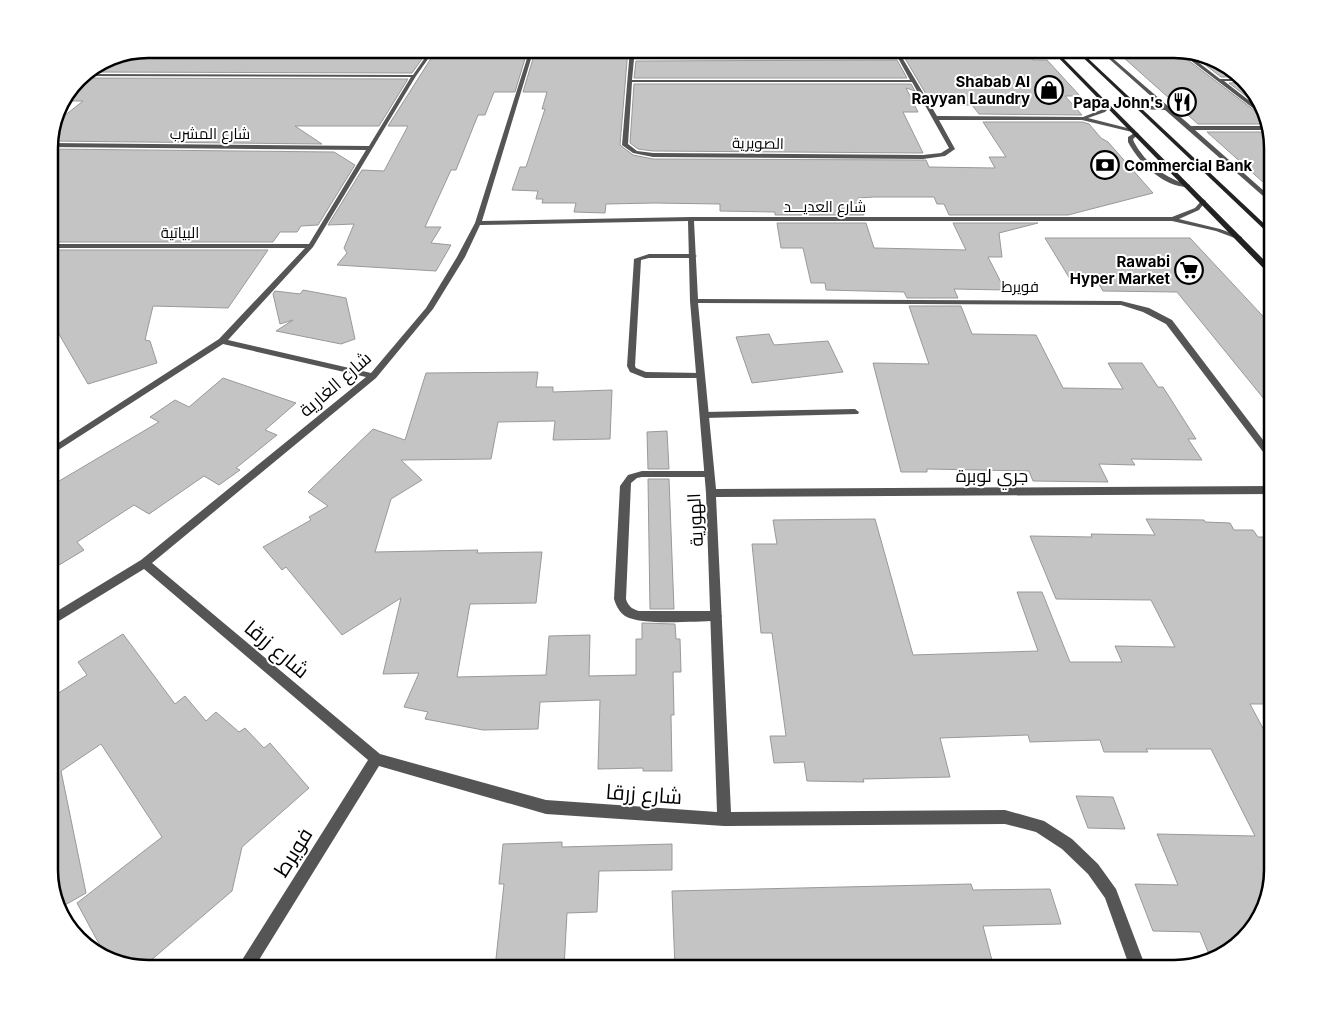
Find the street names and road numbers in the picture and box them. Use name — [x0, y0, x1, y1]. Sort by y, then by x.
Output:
street label: شارع المشرب — [170, 124, 250, 145]
street label: الصويرية — [732, 133, 784, 153]
street label: شارع العديـــد — [784, 197, 866, 218]
street label: البياتية — [161, 223, 199, 242]
street label: فويرط — [1001, 277, 1039, 296]
street label: شارع الغارية — [295, 347, 376, 422]
street label: جري لوبرة — [956, 465, 1028, 490]
street label: الهورية — [683, 493, 708, 547]
street label: شارع زرقا — [238, 615, 314, 685]
street label: شارع زرقا — [605, 779, 683, 811]
street label: فويرط — [268, 823, 318, 881]

